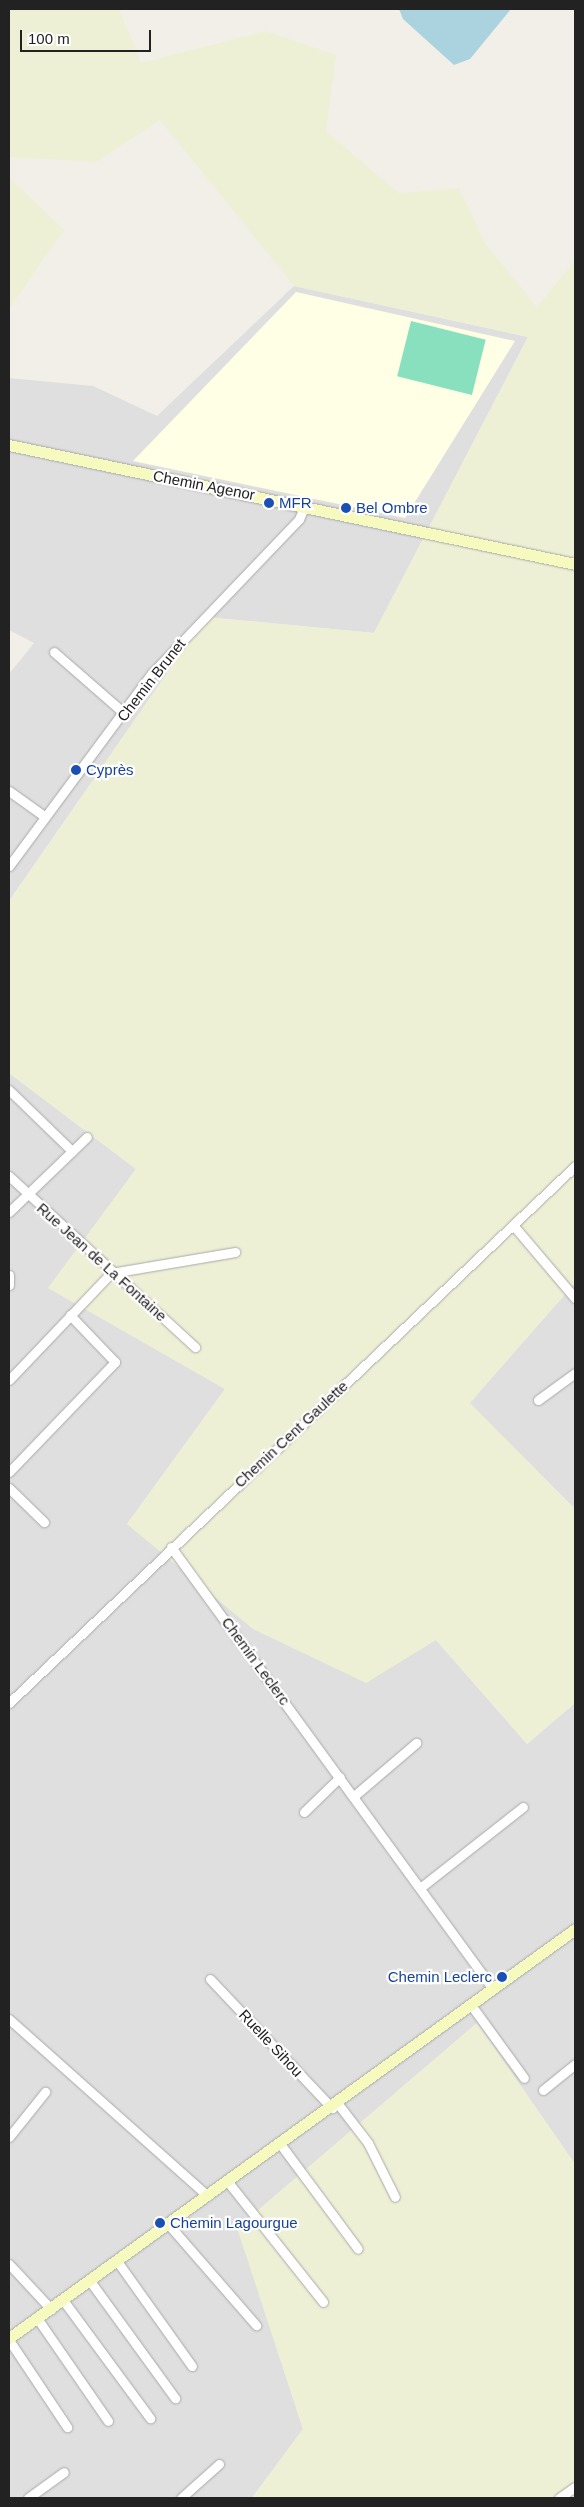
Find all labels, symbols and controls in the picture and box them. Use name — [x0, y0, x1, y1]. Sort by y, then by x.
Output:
scale bar — [22, 20, 154, 52]
text: 100 m — [28, 30, 70, 47]
street label: Chemin Agenor — [151, 466, 257, 504]
place label: MFR — [279, 494, 311, 512]
marker: MFR — [263, 497, 275, 509]
place label: Bel Ombre — [356, 499, 428, 517]
marker: Bel Ombre — [340, 502, 352, 514]
street label: Chemin Brunet — [113, 635, 189, 725]
place label: Cyprès — [86, 761, 134, 779]
marker: Cyprès — [70, 764, 82, 776]
street label: Rue Jean de La Fontaine — [33, 1199, 171, 1325]
street label: Chemin Cent Gaulette — [231, 1377, 351, 1491]
street label: Chemin Leclerc — [218, 1614, 294, 1708]
place label: Chemin Leclerc — [388, 1968, 492, 1986]
marker: Chemin Leclerc — [496, 1971, 508, 1983]
street label: Ruelle Sihou — [235, 2006, 307, 2080]
place label: Chemin Lagourgue — [170, 2214, 298, 2232]
marker: Chemin Lagourgue — [154, 2217, 166, 2229]

